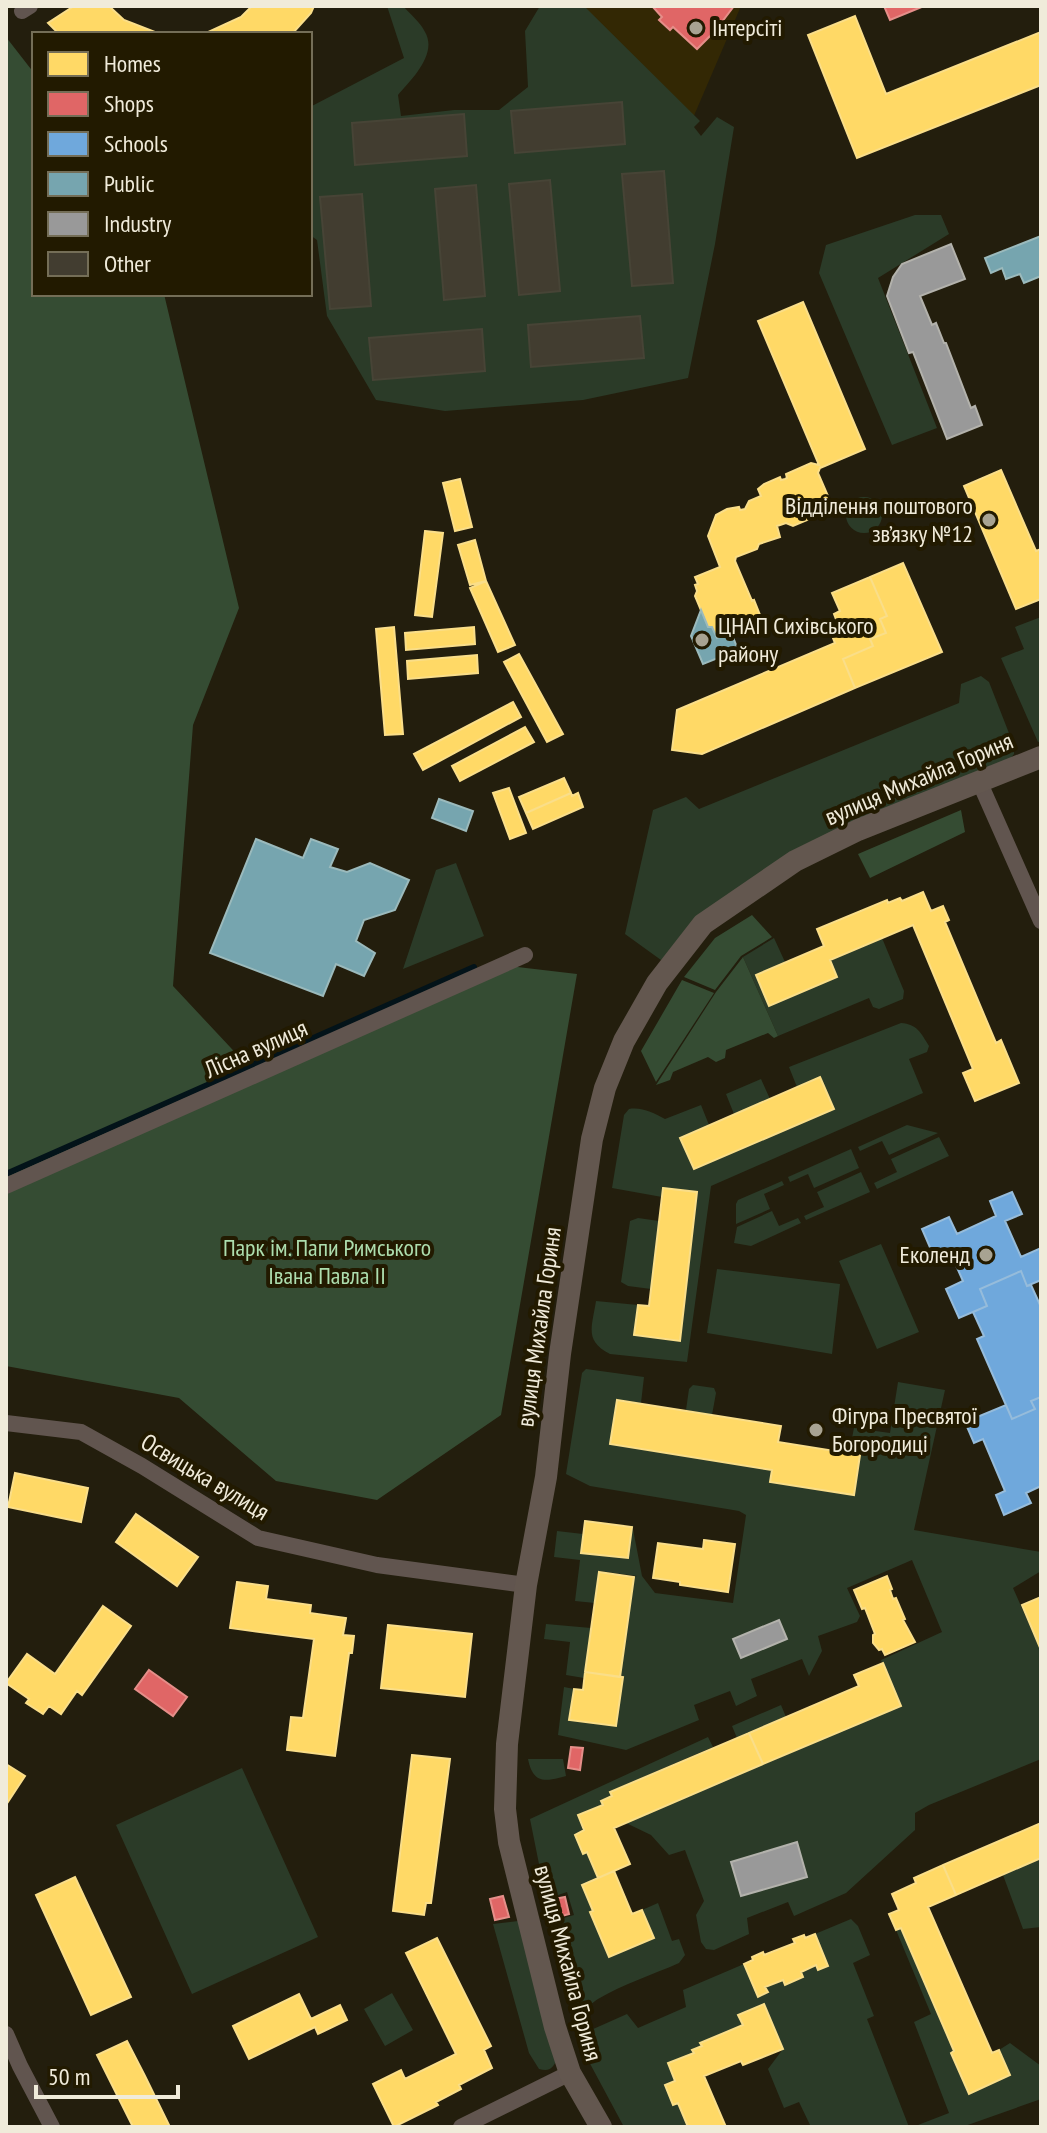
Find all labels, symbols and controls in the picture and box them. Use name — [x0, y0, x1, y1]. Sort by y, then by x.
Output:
place label: Інтерсіті — [712, 12, 782, 43]
marker: Інтерсіті — [687, 19, 705, 37]
legend — [32, 32, 312, 296]
text: Homes — [104, 48, 161, 79]
text: Shops — [104, 88, 154, 119]
text: Schools — [104, 128, 168, 159]
text: Public — [104, 168, 155, 199]
text: Industry — [104, 208, 171, 239]
text: Other — [104, 248, 151, 279]
place label: Відділення поштового зв’язку №12 — [785, 490, 973, 549]
marker: Відділення поштового зв’язку №12 — [980, 511, 998, 529]
place label: ЦНАП Сихівського району — [718, 610, 874, 669]
marker: ЦНАП Сихівського району — [693, 631, 711, 649]
street label: вулиця Михайла Гориня — [820, 725, 1018, 832]
street label: Лісна вулиця — [199, 1012, 312, 1085]
street label: вулиця Михайла Гориня — [509, 1225, 568, 1429]
park label: Парк ім. Папи Римського Івана Павла ІІ — [223, 1232, 431, 1291]
place label: Еколенд — [900, 1239, 970, 1270]
marker: Еколенд — [977, 1246, 995, 1264]
place label: Фігура Пресвятої Богородиці — [832, 1400, 978, 1459]
marker: Фігура Пресвятої Богородиці — [807, 1421, 825, 1439]
street label: Освицька вулиця — [135, 1426, 275, 1527]
street label: вулиця Михайла Гориня — [527, 1862, 610, 2064]
scale bar — [36, 2049, 178, 2099]
text: 50 m — [48, 2061, 90, 2092]

